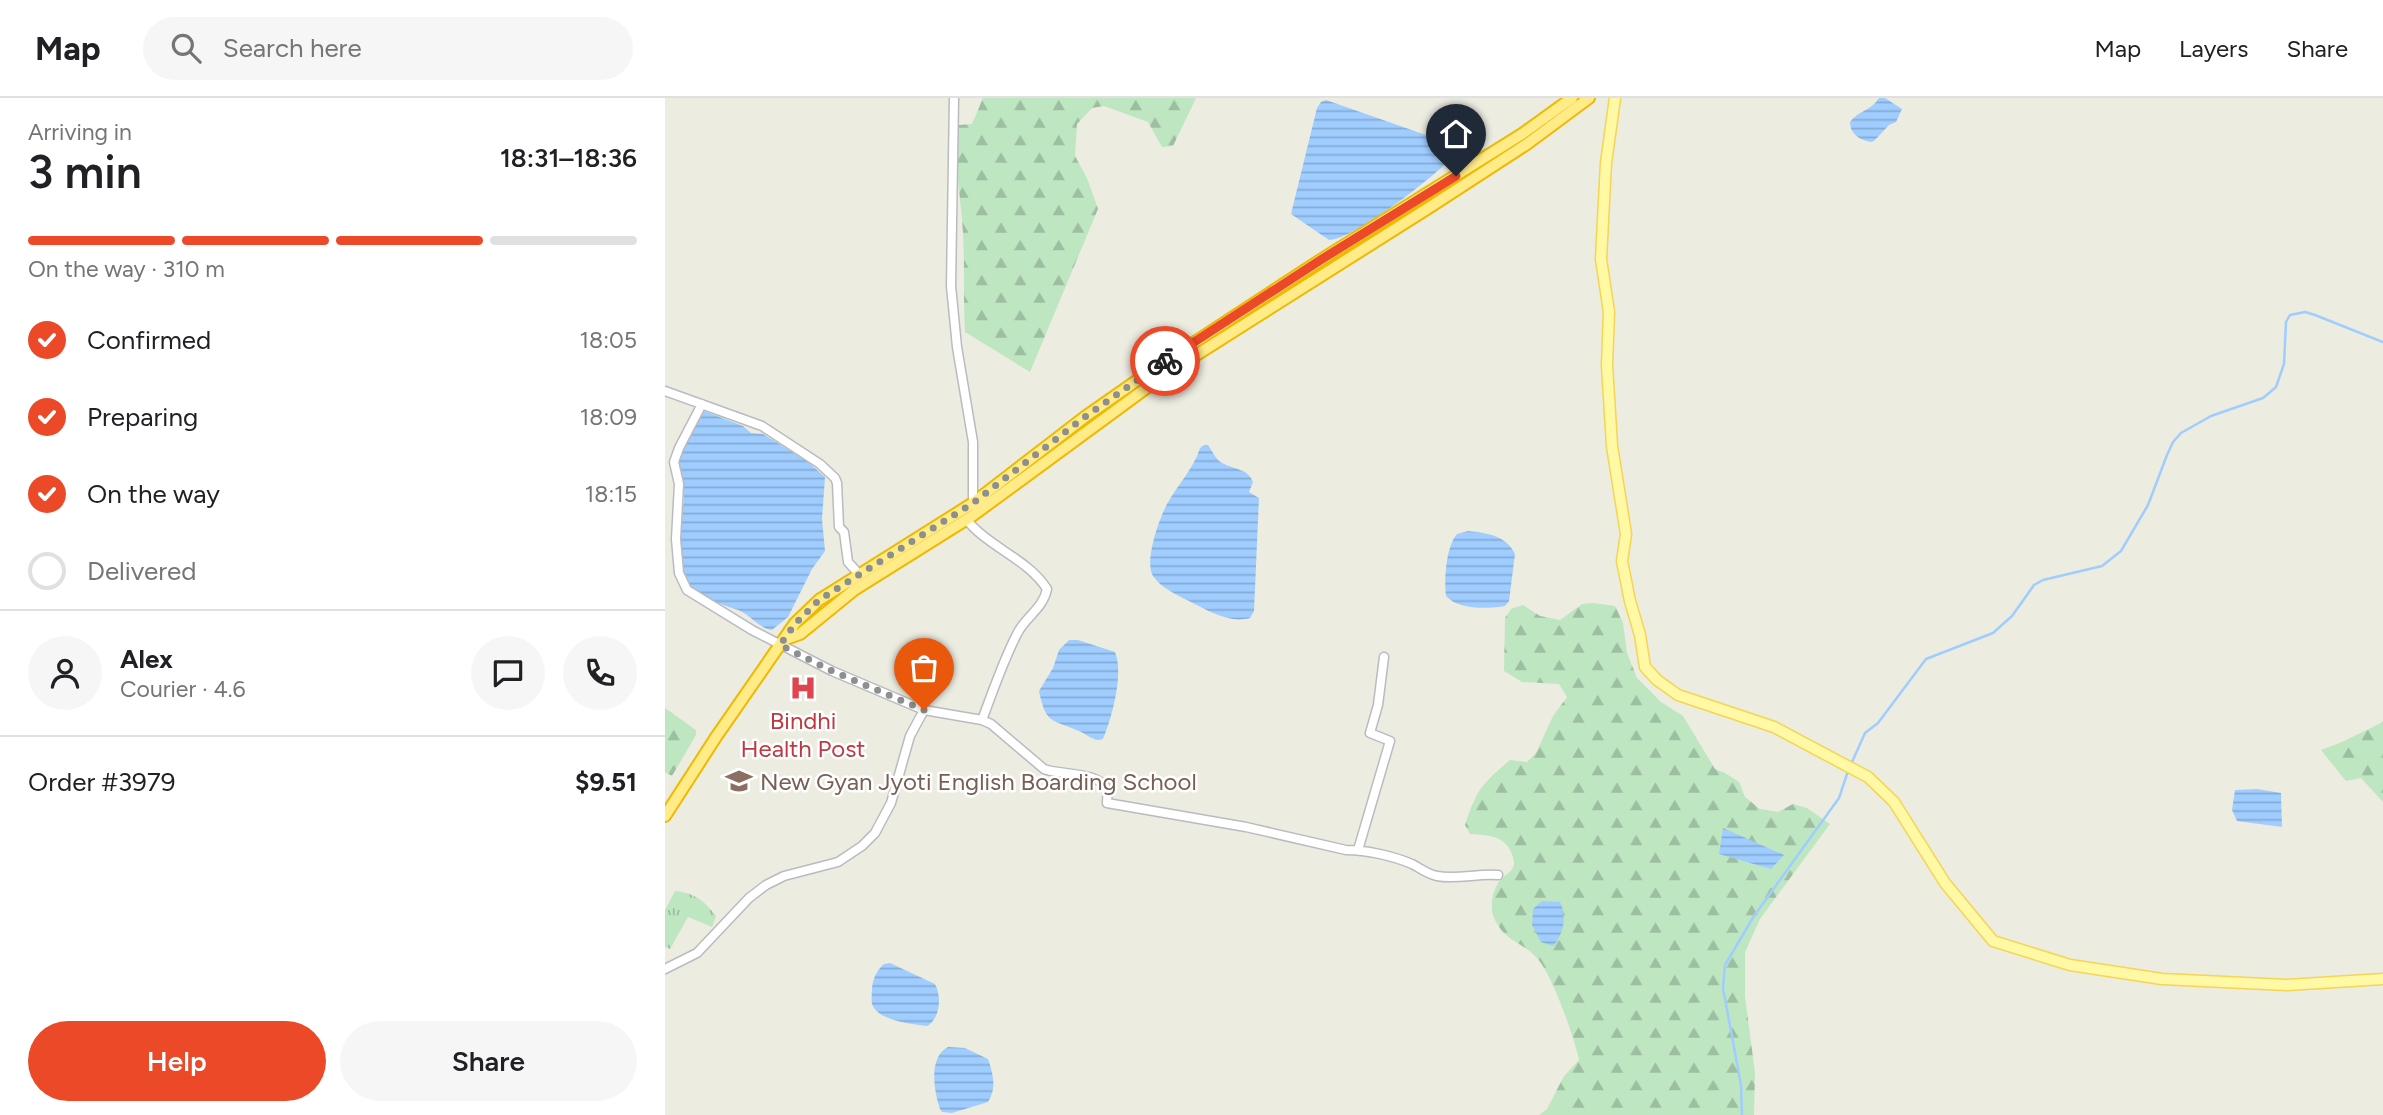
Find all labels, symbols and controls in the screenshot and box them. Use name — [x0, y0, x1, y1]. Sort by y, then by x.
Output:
search box — [143, 17, 633, 80]
text: Map — [35, 29, 101, 68]
icon: search — [167, 29, 205, 67]
text: Search here — [223, 32, 362, 64]
text: Map — [2094, 34, 2141, 63]
text: Layers — [2179, 34, 2248, 63]
text: Share — [2286, 34, 2348, 63]
pin — [1426, 104, 1486, 176]
icon: home — [1437, 115, 1475, 153]
text: Arriving in — [28, 118, 132, 146]
text: 18:31–18:36 — [500, 142, 637, 174]
text: 3 min — [28, 144, 142, 200]
text: On the way · 310 m — [28, 255, 225, 283]
icon: check — [28, 321, 66, 359]
text: Confirmed — [87, 324, 211, 356]
text: 18:05 — [580, 326, 637, 354]
courier — [1130, 326, 1200, 396]
icon: bike — [1146, 342, 1184, 380]
icon: check — [28, 398, 66, 436]
text: Preparing — [87, 401, 198, 433]
text: 18:09 — [580, 403, 637, 431]
icon: check — [28, 475, 66, 513]
text: On the way — [87, 478, 220, 510]
text: 18:15 — [585, 480, 637, 508]
text: Delivered — [87, 555, 196, 587]
button: person — [28, 636, 102, 710]
button: chat — [471, 636, 545, 710]
button: phone — [563, 636, 637, 710]
pin — [894, 638, 954, 710]
text: Alex — [120, 643, 173, 675]
icon: bag — [905, 649, 943, 687]
hospital icon: Bindhi Health Post — [788, 673, 818, 703]
text: Courier · 4.6 — [120, 675, 246, 703]
place label: Bindhi Health Post — [741, 706, 865, 763]
text: Order #3979 — [28, 766, 176, 798]
text: $9.51 — [575, 766, 637, 798]
school or university icon: New Gyan Jyoti English Boarding School — [724, 766, 754, 796]
place label: New Gyan Jyoti English Boarding School — [760, 767, 1197, 796]
button: Help — [28, 1021, 326, 1101]
button: Share — [340, 1021, 637, 1101]

